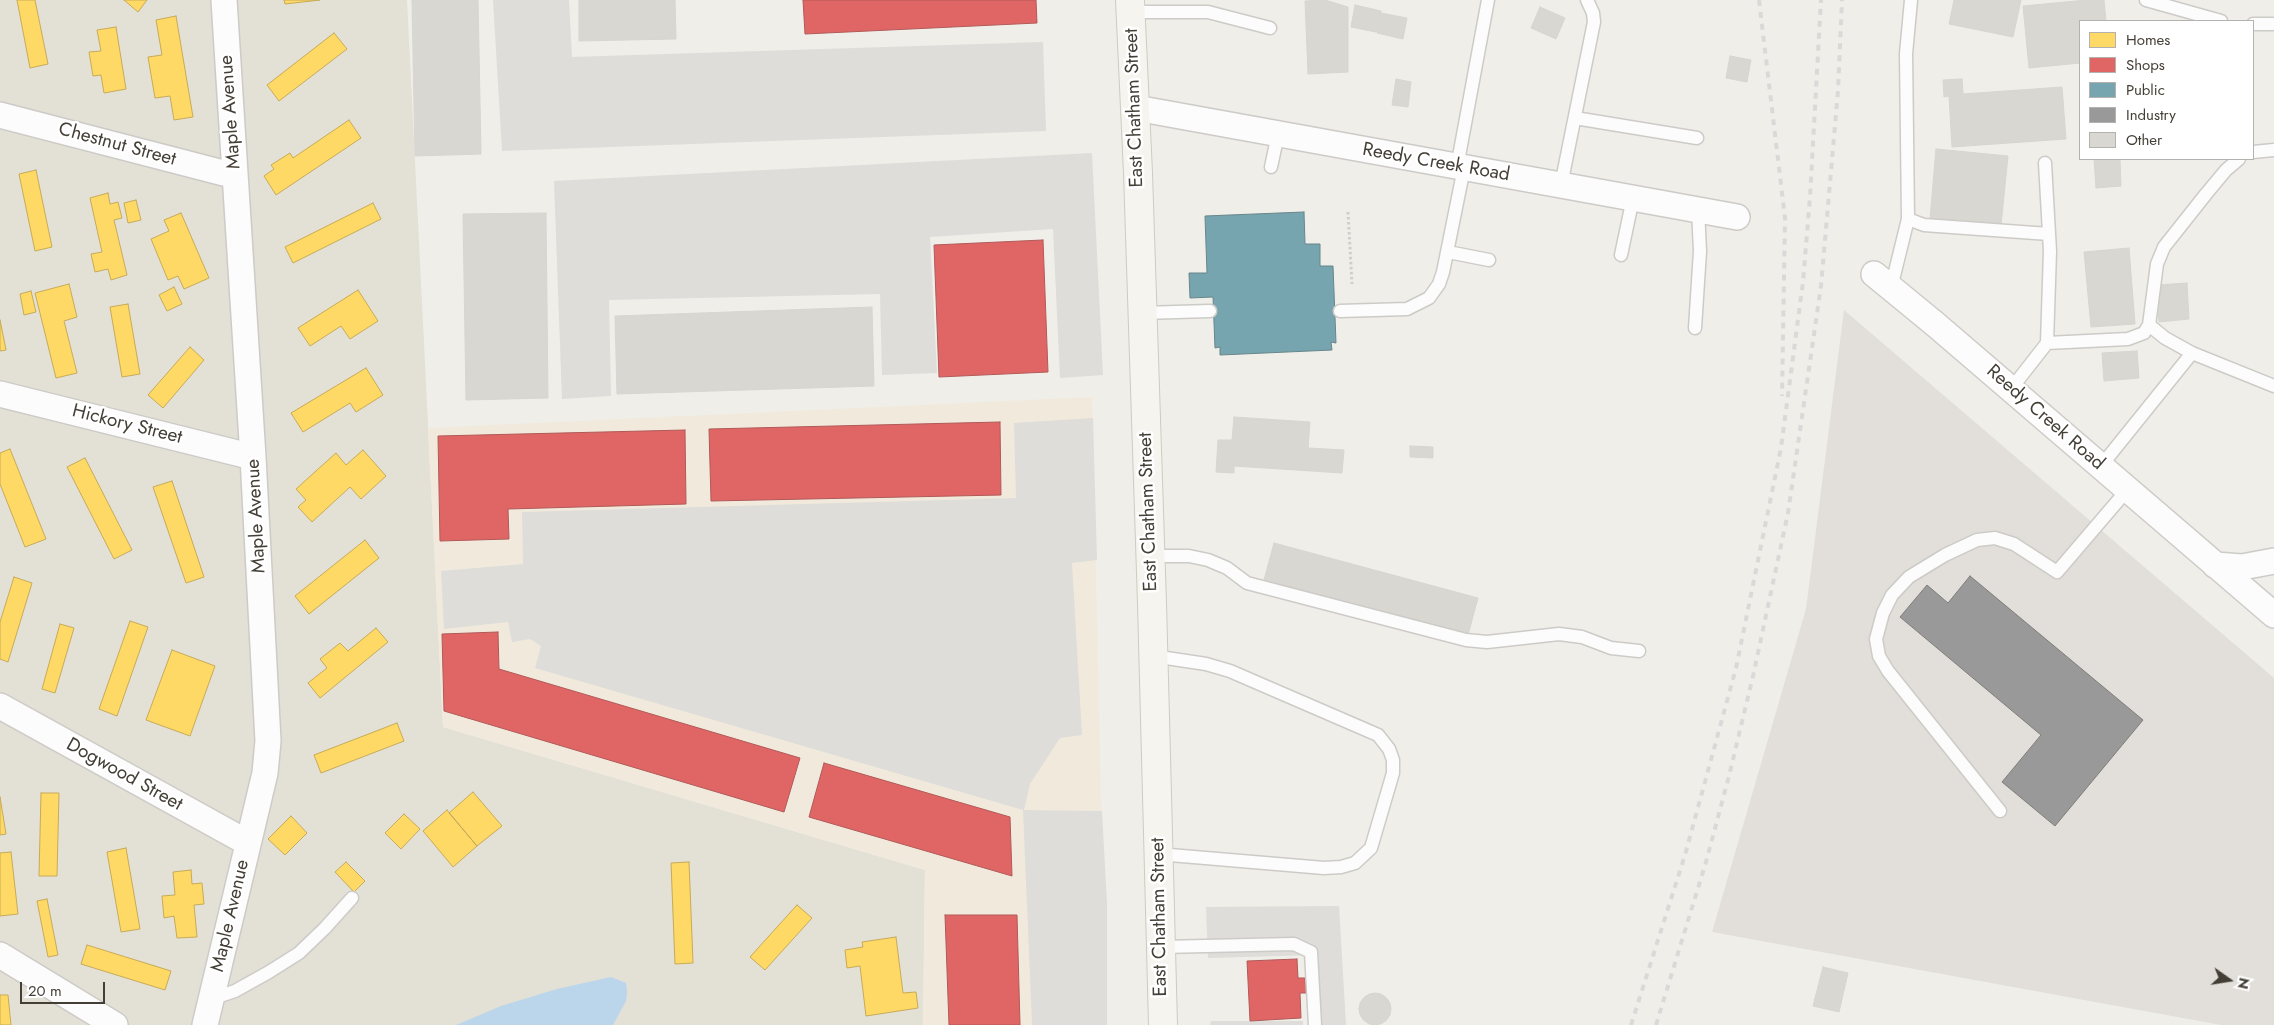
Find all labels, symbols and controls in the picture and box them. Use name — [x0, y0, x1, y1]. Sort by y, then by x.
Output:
legend — [2079, 20, 2254, 160]
street label: East Chatham Street — [1121, 28, 1149, 188]
text: Homes — [2126, 29, 2170, 51]
street label: Maple Avenue — [216, 54, 246, 170]
text: Shops — [2126, 54, 2165, 76]
text: Public — [2126, 79, 2165, 101]
text: Industry — [2126, 104, 2176, 126]
street label: Chestnut Street — [56, 118, 178, 172]
text: Other — [2126, 129, 2162, 151]
street label: Reedy Creek Road — [1361, 139, 1511, 187]
street label: Reedy Creek Road — [1981, 361, 2109, 475]
street label: Hickory Street — [70, 400, 184, 450]
street label: East Chatham Street — [1135, 432, 1163, 592]
street label: Maple Avenue — [243, 458, 271, 574]
street label: Dogwood Street — [62, 734, 186, 816]
street label: East Chatham Street — [1147, 837, 1173, 997]
street label: Maple Avenue — [207, 858, 255, 974]
north arrow — [2204, 955, 2254, 1005]
scale bar — [22, 972, 108, 1004]
text: N — [2233, 976, 2255, 991]
text: 20 m — [28, 980, 62, 1002]

